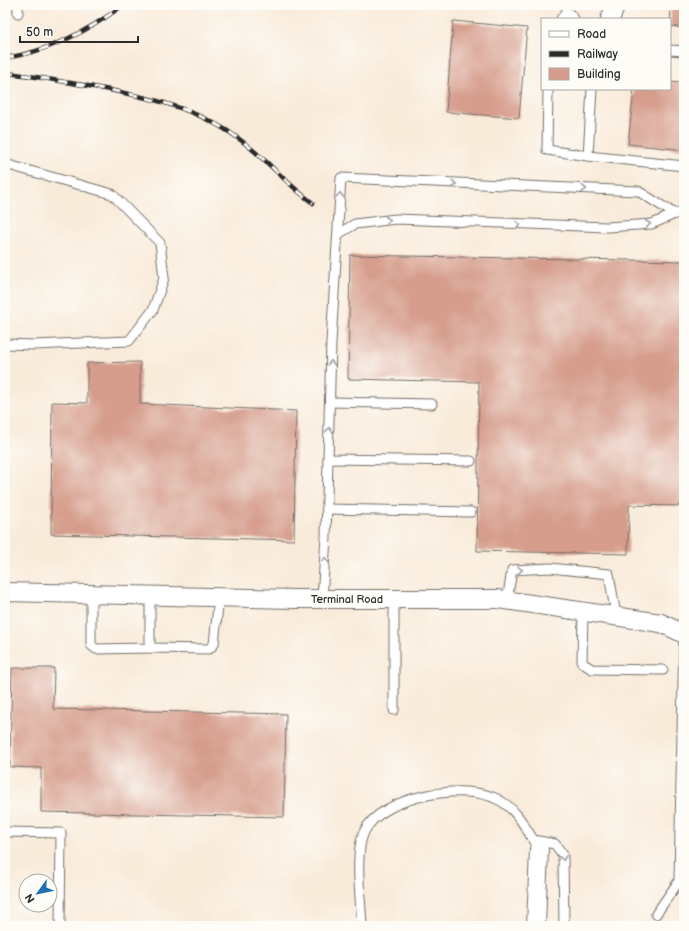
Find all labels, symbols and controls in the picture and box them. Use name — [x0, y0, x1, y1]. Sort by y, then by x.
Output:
scale bar — [20, 18, 138, 44]
legend — [541, 18, 671, 90]
text: 50 m — [26, 25, 53, 40]
text: Road — [577, 27, 606, 42]
text: Railway — [577, 47, 619, 62]
text: Building — [577, 67, 621, 82]
one-way arrow — [451, 180, 457, 188]
one-way arrow — [581, 185, 587, 194]
one-way arrow — [336, 192, 345, 198]
one-way arrow — [385, 216, 391, 225]
one-way arrow — [515, 220, 521, 229]
one-way arrow — [644, 220, 651, 229]
one-way arrow — [326, 360, 335, 366]
one-way arrow — [325, 427, 333, 433]
one-way arrow — [320, 557, 329, 563]
one-way arrow — [517, 565, 523, 574]
street label: Terminal Road — [311, 593, 383, 606]
one-way arrow — [558, 855, 566, 861]
north arrow — [18, 873, 58, 913]
text: N — [22, 891, 38, 905]

